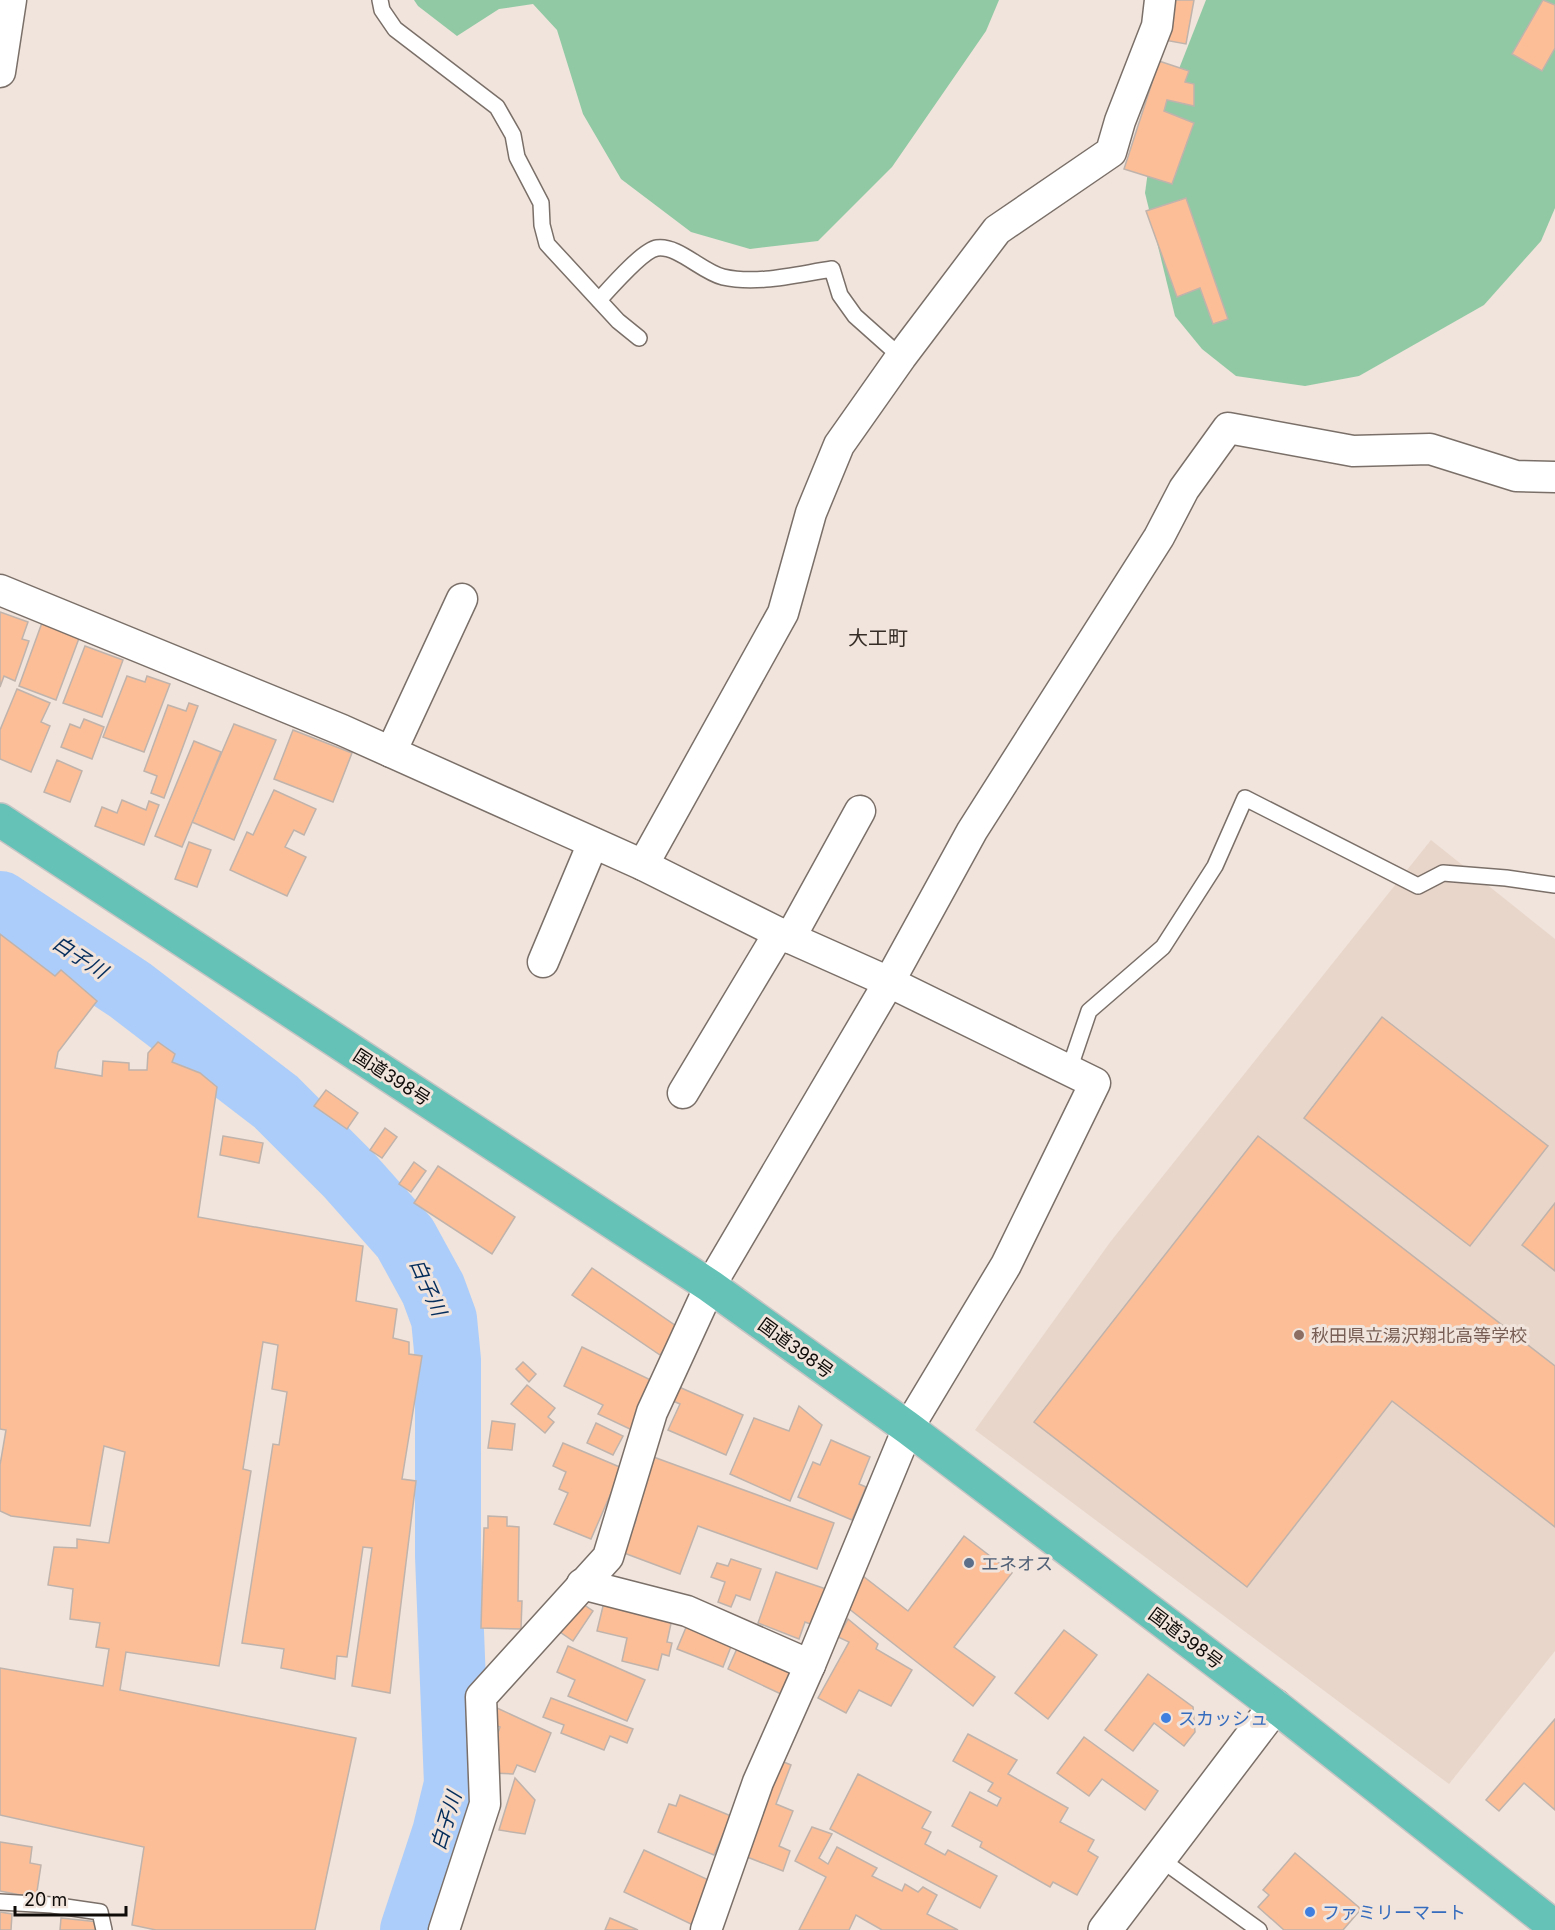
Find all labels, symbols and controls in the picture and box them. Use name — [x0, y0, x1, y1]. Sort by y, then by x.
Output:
district label: 大工町 — [848, 626, 908, 650]
water label: 白子川 — [48, 931, 113, 984]
street label: 国道398号 — [350, 1044, 434, 1110]
water label: 白子川 — [405, 1255, 452, 1321]
street label: 国道398号 — [754, 1314, 838, 1382]
place label: 秋田県立湯沢翔北高等学校 — [1311, 1325, 1527, 1346]
marker: 秋田県立湯沢翔北高等学校 — [1292, 1328, 1306, 1342]
place label: エネオス — [981, 1553, 1053, 1574]
marker: エネオス — [962, 1556, 976, 1570]
street label: 国道398号 — [1145, 1603, 1227, 1673]
place label: スカッシュ — [1178, 1708, 1268, 1729]
marker: スカッシュ — [1159, 1711, 1173, 1725]
water label: 白子川 — [426, 1787, 467, 1853]
scale bar — [15, 1879, 126, 1917]
text: 20 m — [24, 1889, 67, 1910]
place label: ファミリーマート — [1322, 1902, 1466, 1923]
marker: ファミリーマート — [1303, 1905, 1317, 1919]

